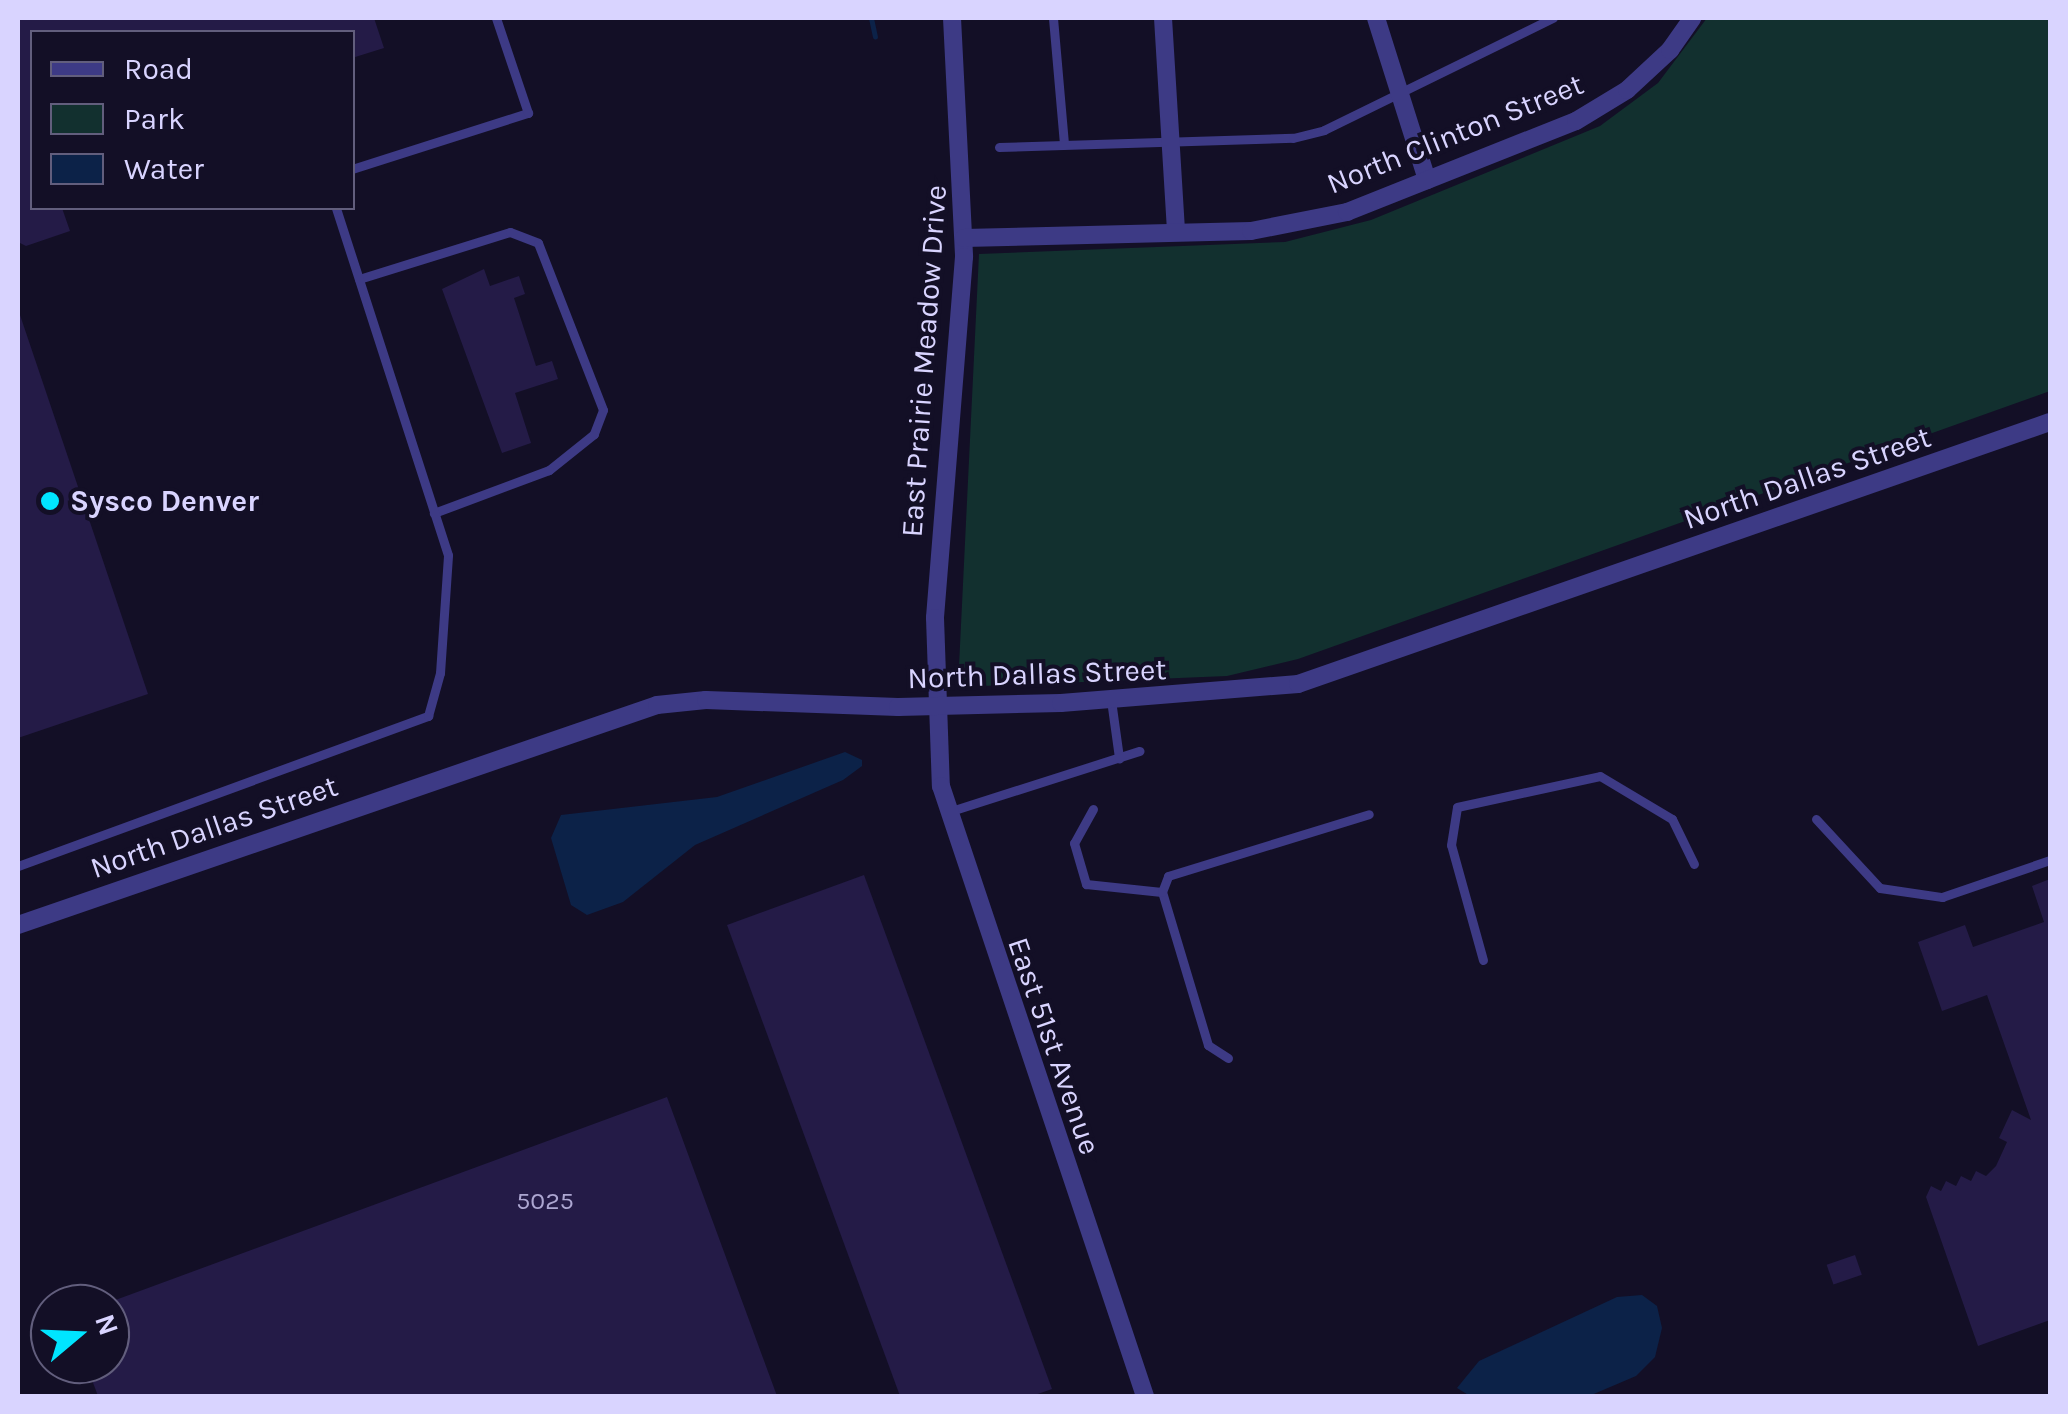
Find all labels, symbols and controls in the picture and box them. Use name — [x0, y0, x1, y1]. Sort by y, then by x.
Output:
legend — [30, 30, 355, 210]
text: Road — [124, 51, 193, 87]
street label: North Clinton Street — [1322, 66, 1588, 202]
text: Park — [124, 101, 185, 137]
text: Water — [124, 151, 204, 187]
street label: East Prairie Meadow Drive — [894, 184, 954, 538]
street label: North Dallas Street — [1679, 419, 1935, 537]
place label: Sysco Denver — [70, 483, 259, 519]
marker: Sysco Denver — [39, 490, 61, 512]
street label: North Dallas Street — [907, 651, 1167, 697]
street label: North Dallas Street — [86, 768, 342, 886]
street label: East 51st Avenue — [1000, 933, 1108, 1159]
house number: 5025 — [516, 1186, 574, 1216]
north arrow — [30, 1284, 130, 1384]
text: N — [88, 1310, 126, 1340]

